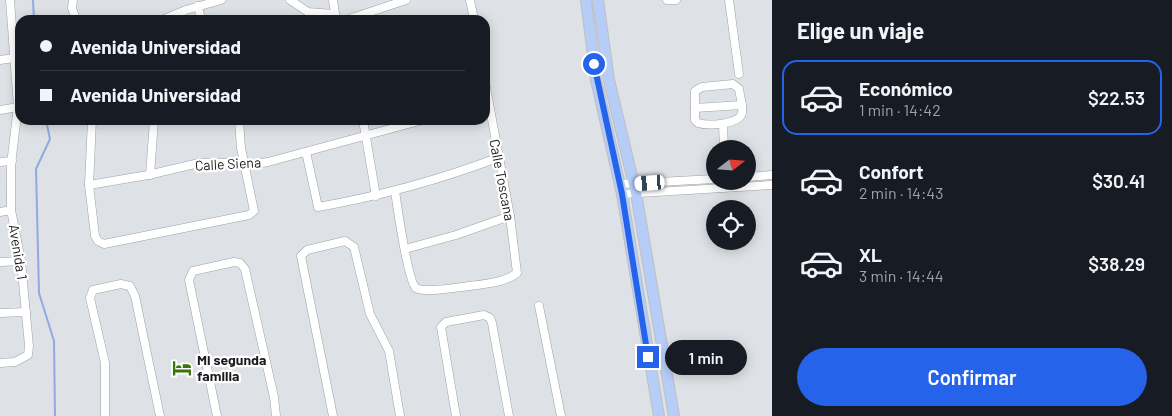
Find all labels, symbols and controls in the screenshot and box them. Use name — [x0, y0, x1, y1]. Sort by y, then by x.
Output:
text: Elige un viaje — [797, 17, 924, 43]
text: Avenida Universidad — [70, 35, 241, 58]
route start — [583, 53, 605, 75]
icon: car — [799, 75, 844, 120]
text: Económico — [859, 77, 953, 100]
text: Avenida Universidad — [70, 83, 241, 106]
text: $22.53 — [1088, 86, 1145, 109]
text: 1 min · 14:42 — [859, 100, 941, 119]
street label: Calle Toscana — [486, 138, 519, 222]
north arrow — [706, 140, 756, 190]
map controls — [706, 140, 756, 250]
street label: Calle Siena — [194, 153, 261, 174]
icon: car — [799, 158, 844, 203]
text: Confort — [859, 160, 923, 183]
text: $30.41 — [1092, 169, 1145, 192]
car — [634, 174, 665, 192]
text: 2 min · 14:43 — [859, 183, 943, 202]
button: locate — [706, 200, 756, 250]
street label: Avenida 1 — [6, 223, 31, 281]
icon: car — [799, 241, 844, 286]
text: XL — [859, 243, 882, 266]
text: $38.29 — [1088, 252, 1145, 275]
text: 3 min · 14:44 — [859, 266, 944, 285]
callout: 1 min — [666, 340, 748, 374]
route end — [637, 346, 659, 368]
text: 1 min — [689, 348, 723, 367]
button: Confirmar — [797, 348, 1147, 406]
place label: Mi segunda familia — [197, 351, 266, 384]
hotel icon: Mi segunda familia — [171, 357, 193, 379]

